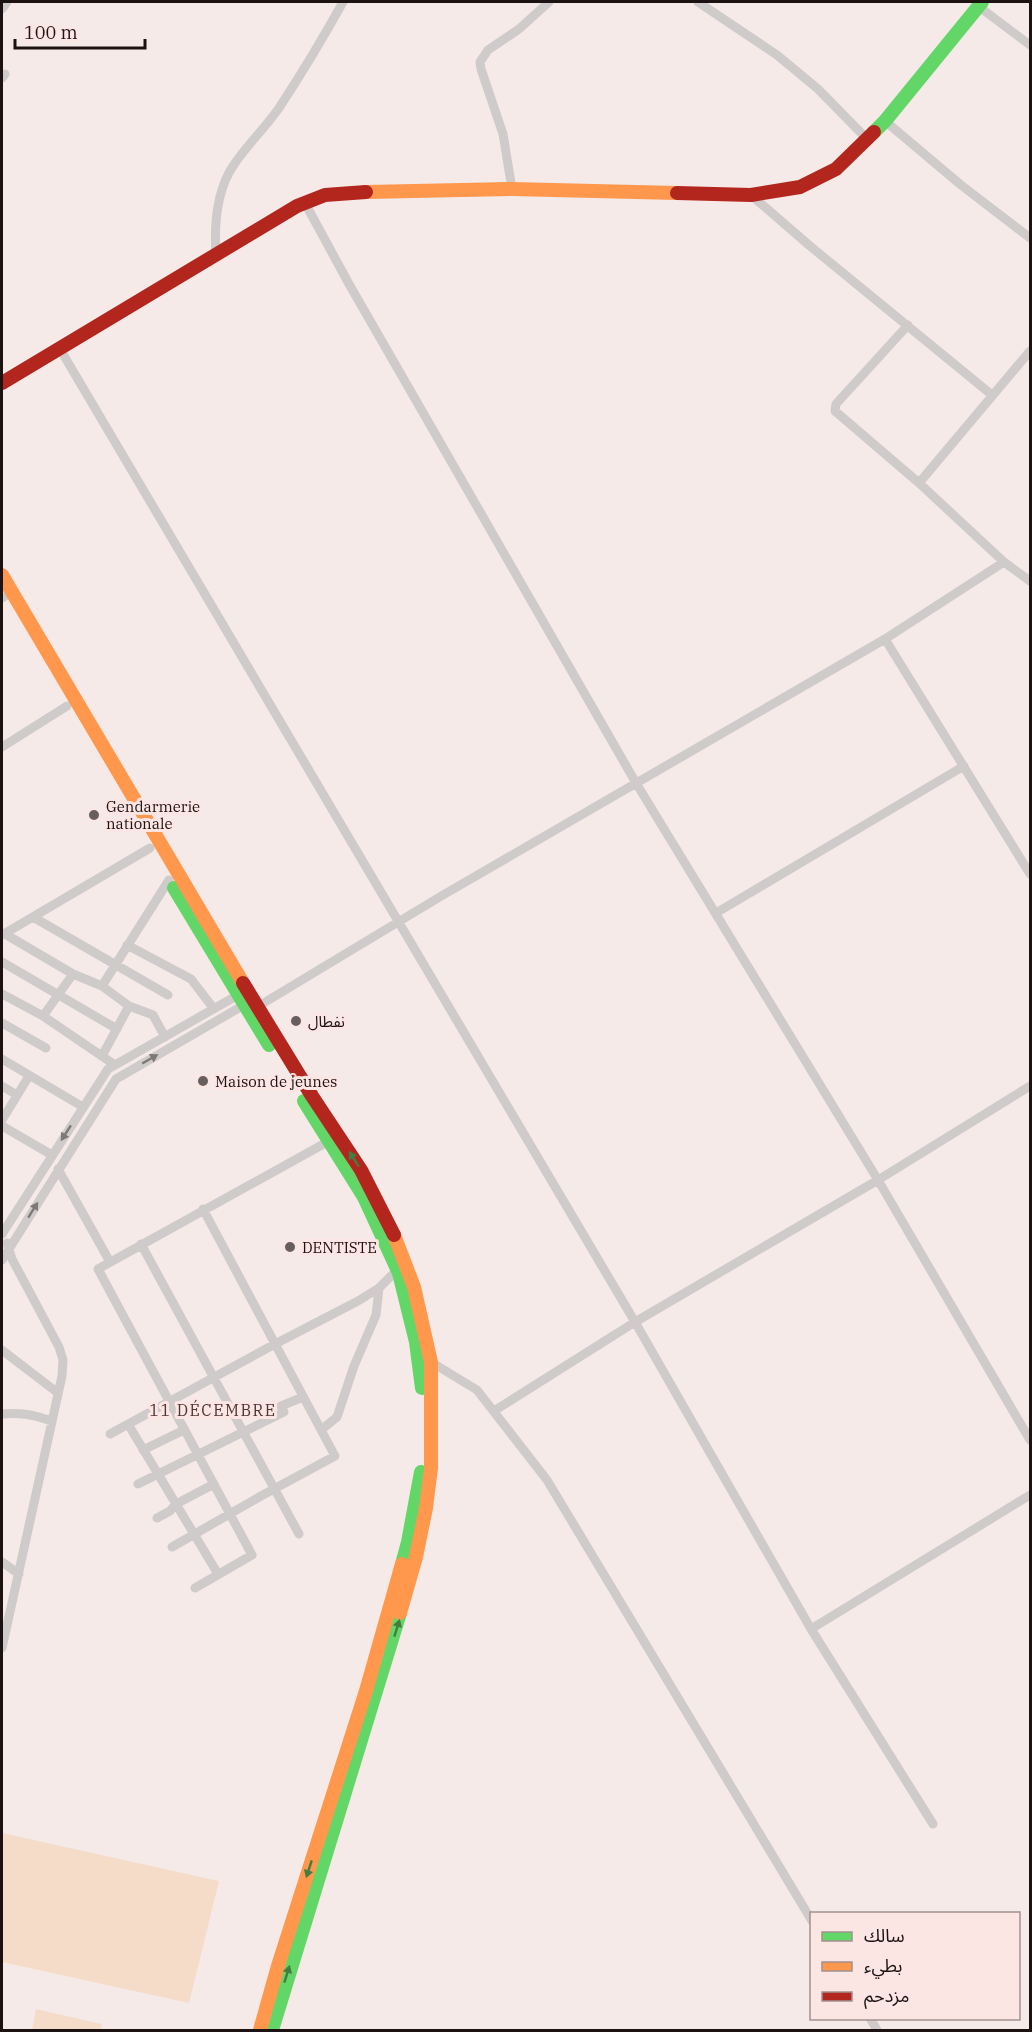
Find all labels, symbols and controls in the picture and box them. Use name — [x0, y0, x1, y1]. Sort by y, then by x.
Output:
scale bar — [15, 12, 146, 50]
text: 100 m — [24, 21, 78, 44]
place label: Gendarmerie nationale — [106, 797, 200, 833]
marker: Gendarmerie nationale — [87, 808, 101, 822]
place label: نفطال — [308, 1012, 345, 1031]
marker: نفطال — [289, 1014, 303, 1028]
one-way arrow — [142, 1054, 158, 1065]
place label: Maison de jeunes — [215, 1072, 337, 1091]
marker: Maison de jeunes — [196, 1074, 210, 1088]
one-way arrow — [60, 1125, 72, 1141]
one-way arrow — [348, 1151, 359, 1167]
one-way arrow — [27, 1202, 38, 1218]
place label: DENTISTE — [302, 1238, 377, 1257]
marker: DENTISTE — [283, 1240, 297, 1254]
district label: 11 DÉCEMBRE — [149, 1399, 277, 1420]
one-way arrow — [393, 1619, 402, 1637]
one-way arrow — [303, 1860, 313, 1878]
legend — [810, 1912, 1020, 2020]
text: سالك — [864, 1924, 905, 1947]
text: بطيء — [864, 1954, 902, 1979]
one-way arrow — [283, 1965, 293, 1983]
text: مزدحم — [864, 1984, 909, 2009]

